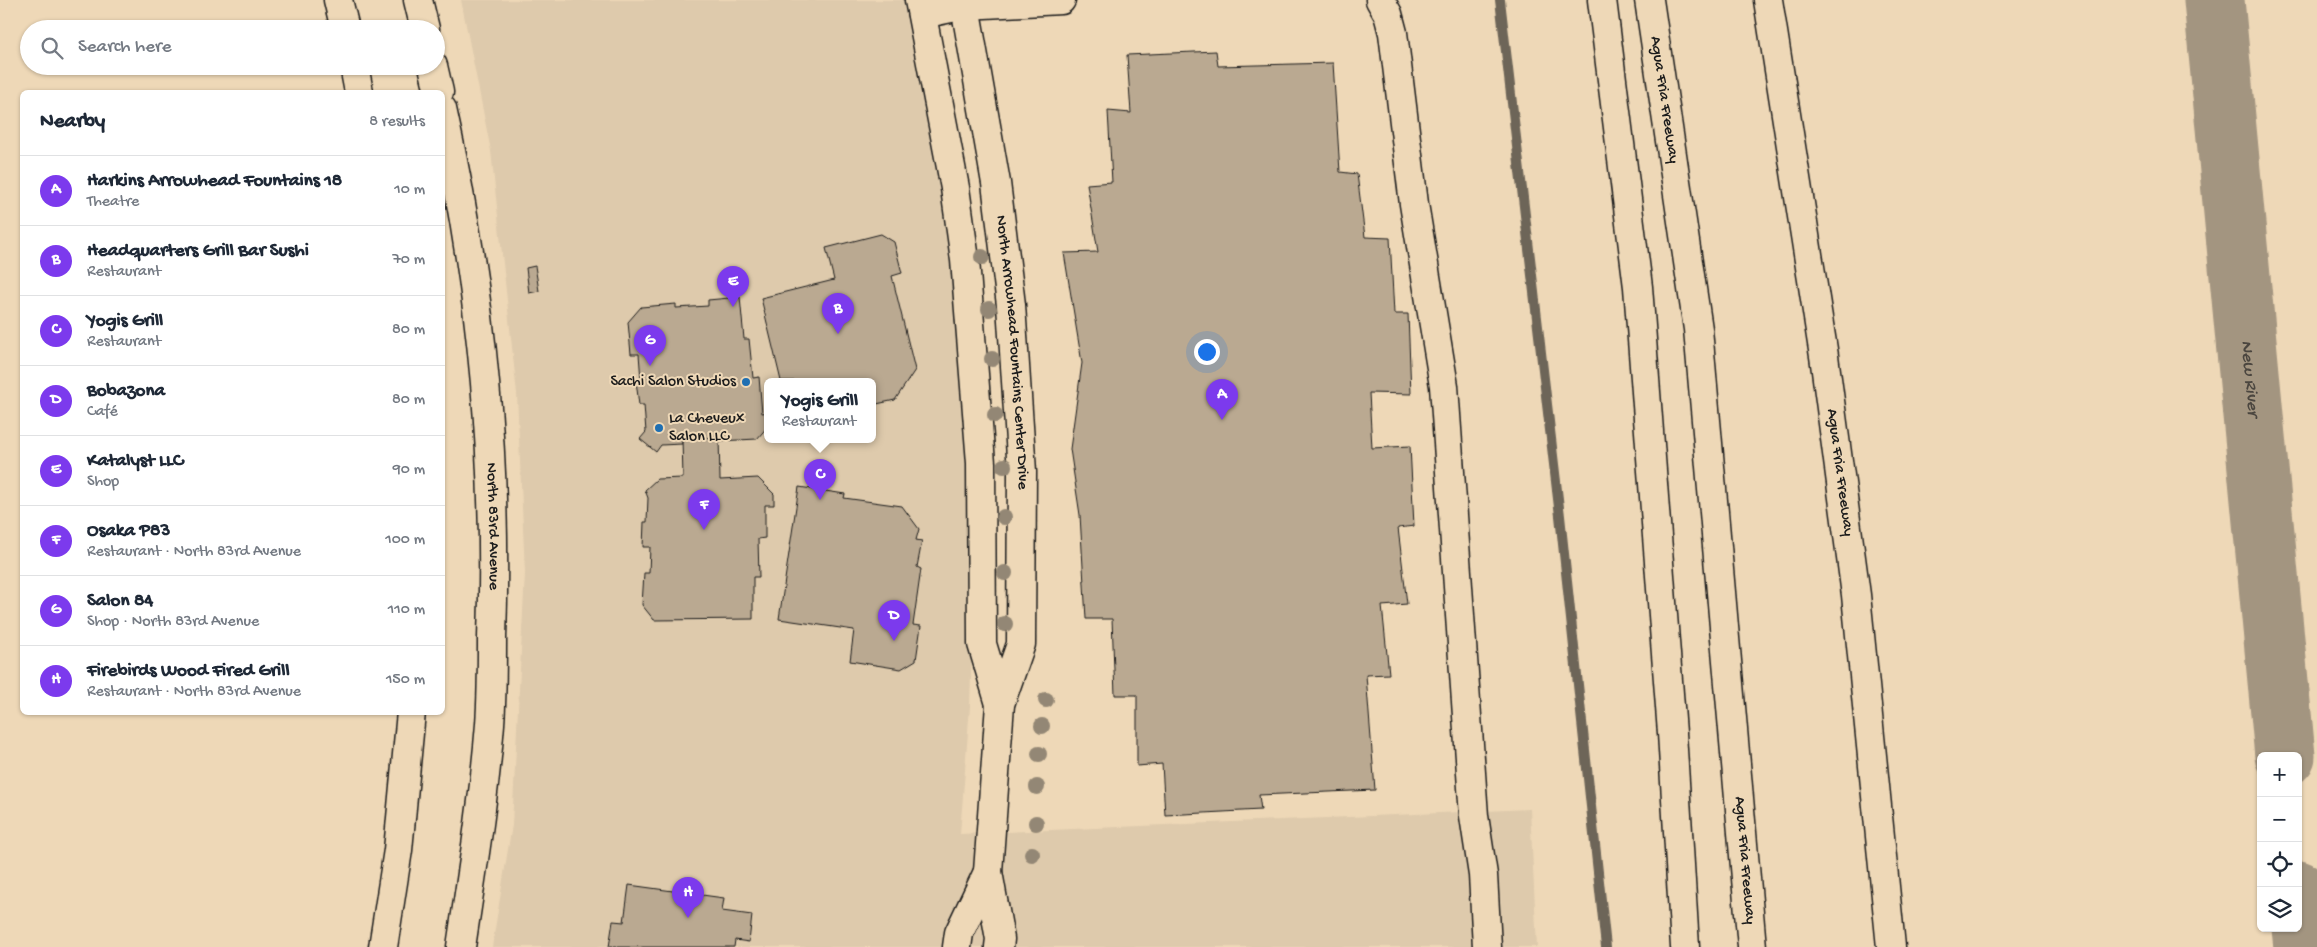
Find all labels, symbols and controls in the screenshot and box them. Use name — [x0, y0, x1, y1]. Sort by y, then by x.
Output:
search box — [20, 20, 445, 75]
icon: search — [38, 34, 66, 62]
street label: Agua Fria Freeway — [1645, 35, 1683, 165]
text: Search here — [78, 36, 172, 59]
text: Nearby — [40, 110, 105, 135]
text: 8 results — [369, 113, 425, 132]
text: Harkins Arrowhead Fountains 18 — [87, 170, 342, 193]
text: A — [51, 181, 61, 200]
text: 10 m — [394, 181, 425, 200]
text: Theatre — [87, 193, 139, 212]
street label: North Arrowhead Fountains Center Drive — [991, 214, 1032, 490]
text: Headquarters Grill Bar Sushi — [87, 240, 309, 263]
text: B — [52, 251, 60, 270]
text: 70 m — [392, 251, 425, 270]
text: Restaurant — [87, 263, 161, 282]
pin: E — [717, 266, 749, 307]
pin: B — [822, 293, 854, 334]
text: Yogis Grill — [87, 310, 163, 333]
text: C — [52, 321, 60, 340]
text: 80 m — [392, 321, 425, 340]
pin: G — [634, 325, 666, 366]
text: Restaurant — [87, 333, 161, 352]
your location — [1194, 339, 1220, 365]
water label: New River — [2236, 339, 2264, 421]
place label: Sachi Salon Studios — [610, 373, 737, 392]
marker: Sachi Salon Studios — [740, 376, 752, 388]
popup — [764, 378, 876, 443]
pin: A — [1206, 379, 1238, 420]
text: Bobazona — [87, 380, 165, 403]
text: Yogis Grill — [782, 390, 858, 413]
text: D — [51, 391, 61, 410]
text: 80 m — [392, 391, 425, 410]
text: Café — [87, 403, 118, 422]
street label: Agua Fria Freeway — [1822, 408, 1858, 538]
place label: La Cheveux Salon LLC — [669, 410, 745, 447]
text: Restaurant — [782, 413, 856, 432]
marker: La Cheveux Salon LLC — [653, 422, 665, 434]
text: Katalyst LLC — [87, 450, 183, 473]
pin: C — [804, 459, 836, 500]
text: E — [51, 461, 61, 480]
text: 90 m — [393, 461, 425, 480]
street label: North 83rd Avenue — [481, 462, 503, 591]
text: Shop — [87, 473, 119, 492]
pin: F — [688, 489, 720, 530]
text: Osaka P83 — [87, 520, 170, 543]
text: F — [52, 531, 60, 550]
text: 100 m — [385, 531, 425, 550]
text: Restaurant · North 83rd Avenue — [87, 543, 301, 562]
text: Salon 84 — [87, 590, 153, 613]
pin: D — [878, 600, 910, 641]
text: G — [51, 601, 61, 620]
text: 110 m — [388, 601, 425, 620]
text: Shop · North 83rd Avenue — [87, 613, 259, 632]
text: Firebirds Wood Fired Grill — [87, 660, 290, 683]
text: H — [51, 671, 61, 690]
text: 150 m — [386, 671, 425, 690]
text: Restaurant · North 83rd Avenue — [87, 683, 301, 702]
map controls — [2257, 752, 2302, 932]
button: + — [2257, 752, 2302, 797]
street label: Agua Fria Freeway — [1729, 796, 1759, 925]
button: − — [2257, 797, 2302, 842]
button: locate — [2257, 842, 2302, 887]
pin: H — [672, 877, 704, 918]
button: layers — [2257, 887, 2302, 932]

